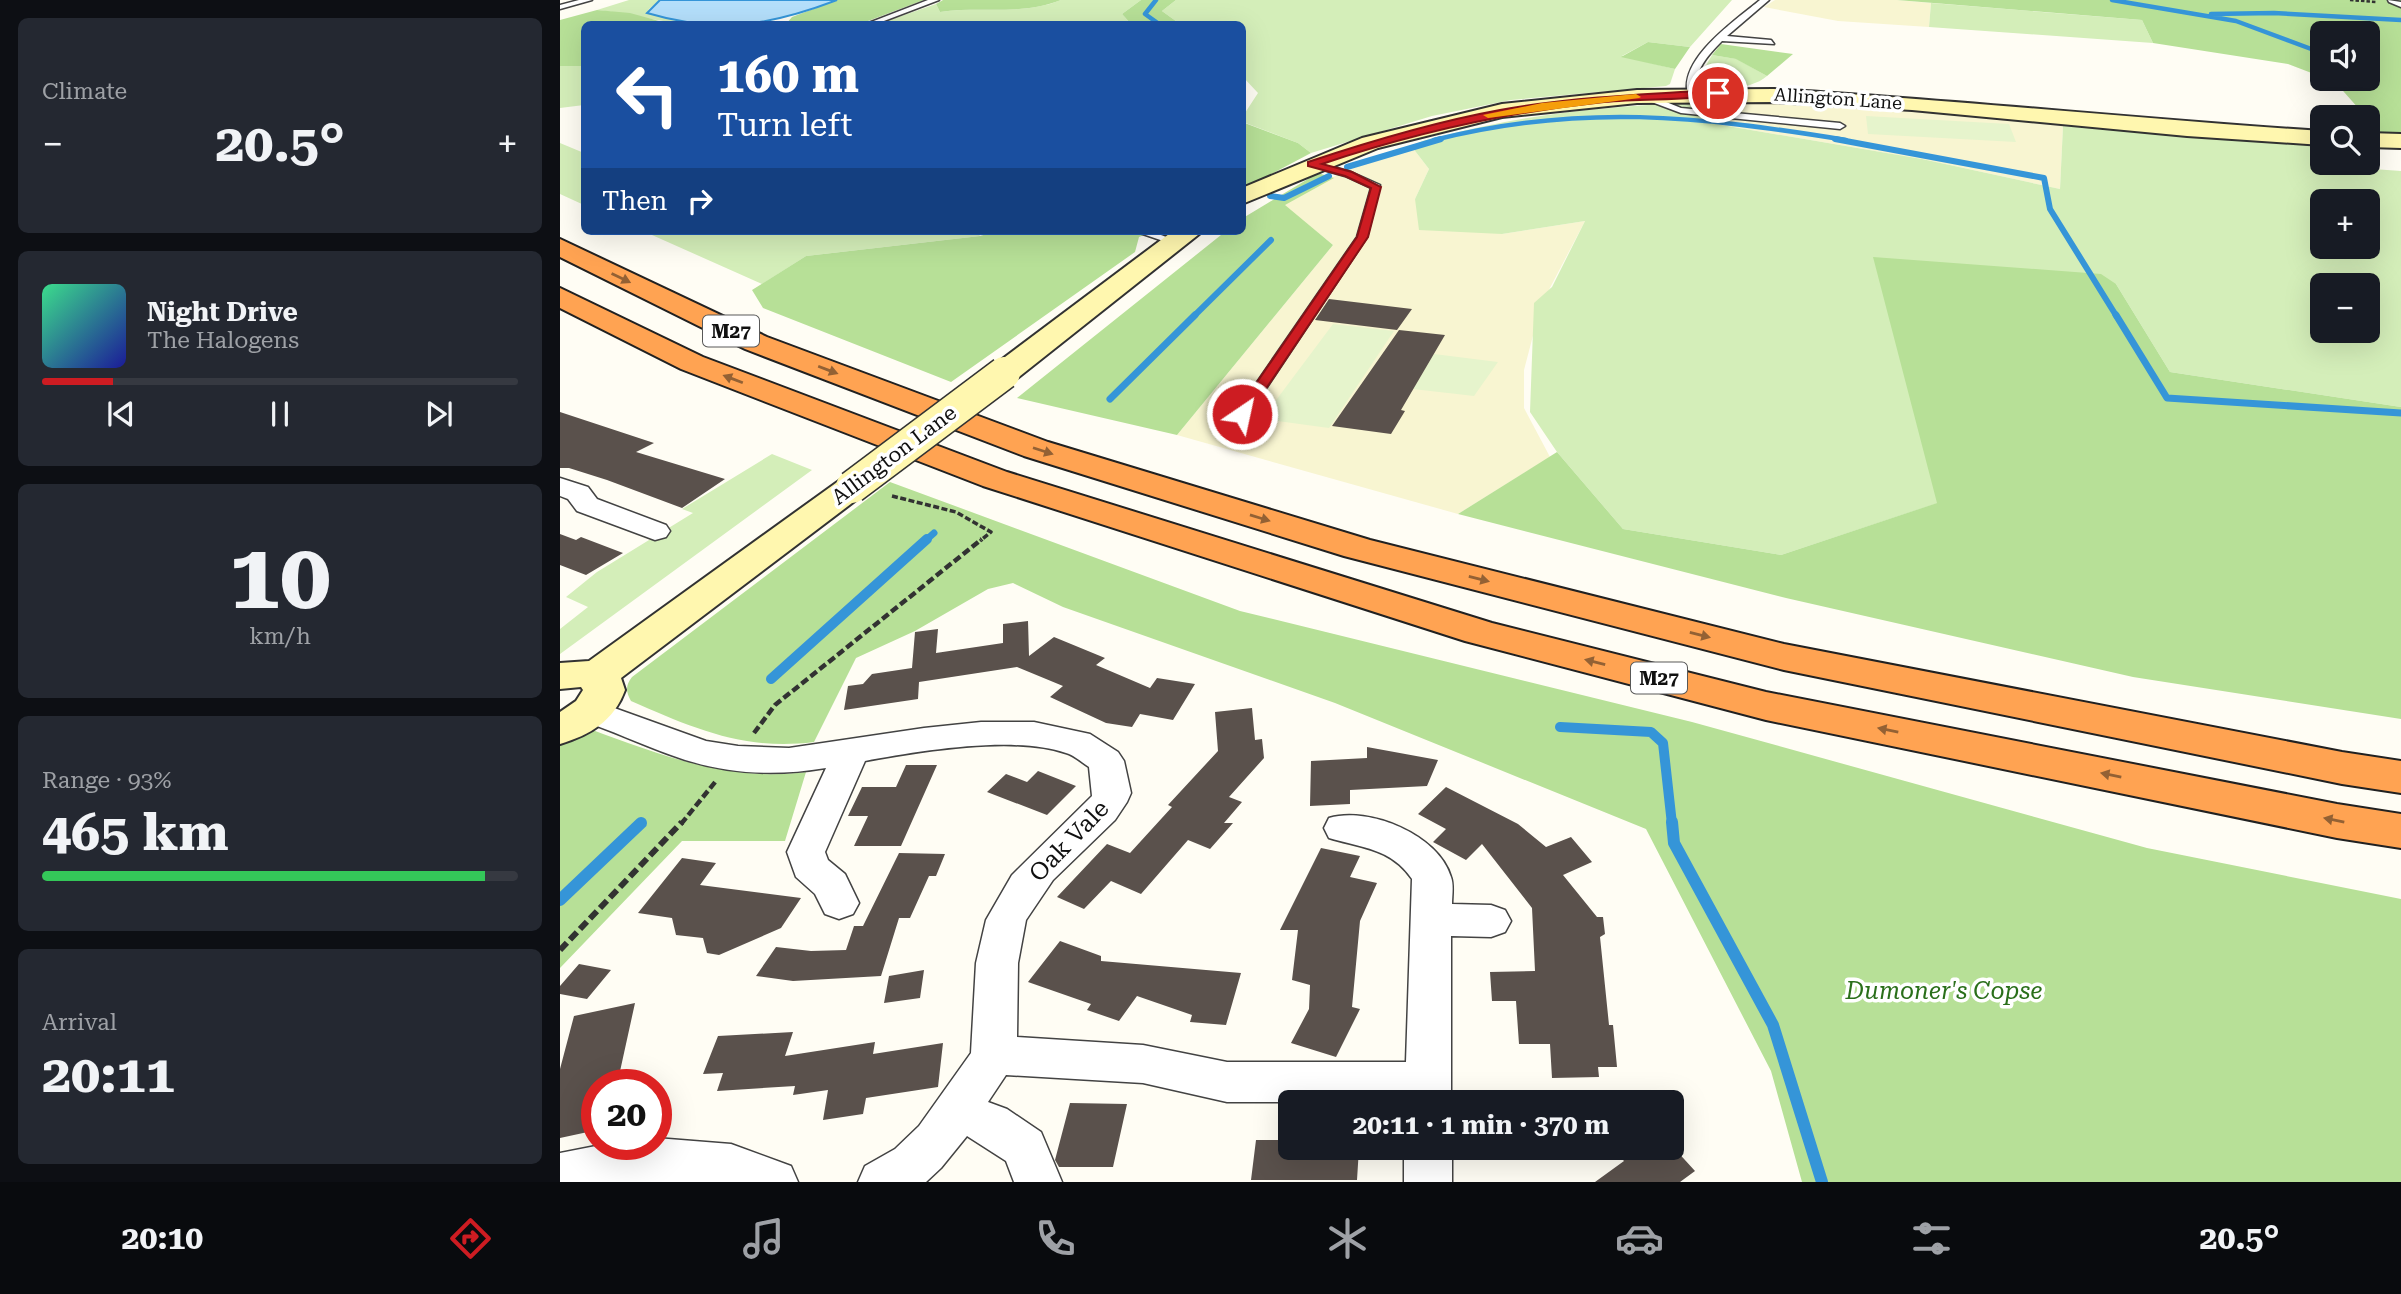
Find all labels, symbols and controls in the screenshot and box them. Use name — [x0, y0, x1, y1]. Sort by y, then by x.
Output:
map controls — [2310, 21, 2380, 343]
button: sound — [2310, 21, 2380, 91]
text: 160 m — [717, 47, 859, 104]
icon: left — [602, 49, 693, 140]
pin — [1688, 63, 1748, 123]
icon: arrive — [1699, 74, 1737, 112]
text: Climate — [42, 78, 127, 105]
street label: Allington Lane — [1773, 84, 1903, 113]
button: search — [2310, 105, 2380, 175]
text: Turn left — [717, 106, 852, 144]
text: 20.5° — [215, 113, 345, 174]
text: − — [42, 122, 63, 166]
text: + — [497, 122, 518, 166]
icon: right — [681, 182, 719, 220]
text: Then — [602, 186, 667, 216]
button: + — [2310, 189, 2380, 259]
one-way arrow — [611, 272, 631, 283]
button: − — [2310, 273, 2380, 343]
text: Night Drive — [147, 297, 298, 327]
road number: M27 — [703, 316, 759, 346]
text: The Halogens — [147, 327, 299, 354]
one-way arrow — [818, 365, 839, 376]
one-way arrow — [722, 373, 743, 384]
position arrow — [1205, 377, 1279, 451]
icon: previous — [102, 395, 140, 433]
icon: pause — [261, 395, 299, 433]
icon: next — [420, 395, 458, 433]
street label: Allington Lane — [827, 400, 961, 510]
one-way arrow — [1032, 446, 1053, 457]
one-way arrow — [1250, 513, 1271, 523]
text: 10 — [229, 524, 331, 630]
one-way arrow — [1468, 574, 1490, 585]
text: km/h — [249, 623, 311, 650]
one-way arrow — [1689, 630, 1711, 641]
one-way arrow — [1584, 656, 1606, 667]
road number: M27 — [1631, 663, 1687, 694]
one-way arrow — [1877, 725, 1899, 736]
text: Range · 93% — [42, 767, 171, 794]
one-way arrow — [2100, 770, 2122, 781]
street label: Oak Vale — [1023, 795, 1115, 887]
text: 465 km — [42, 802, 229, 863]
one-way arrow — [2323, 815, 2345, 826]
park label: Dumoner's Copse — [1845, 977, 2042, 1005]
text: Arrival — [42, 1009, 117, 1036]
text: 20:11 — [42, 1044, 175, 1105]
speed limit sign: 20 — [581, 1069, 672, 1160]
text: 20:11 · 1 min · 370 m — [1353, 1110, 1609, 1140]
icon: directions — [446, 1214, 495, 1263]
icon: music — [739, 1214, 788, 1263]
icon: phone — [1031, 1214, 1080, 1263]
icon: climate — [1323, 1214, 1372, 1263]
icon: car — [1615, 1214, 1664, 1263]
icon: filters — [1907, 1214, 1956, 1263]
text: 20:10 — [122, 1219, 203, 1257]
text: 20.5° — [2200, 1219, 2279, 1257]

